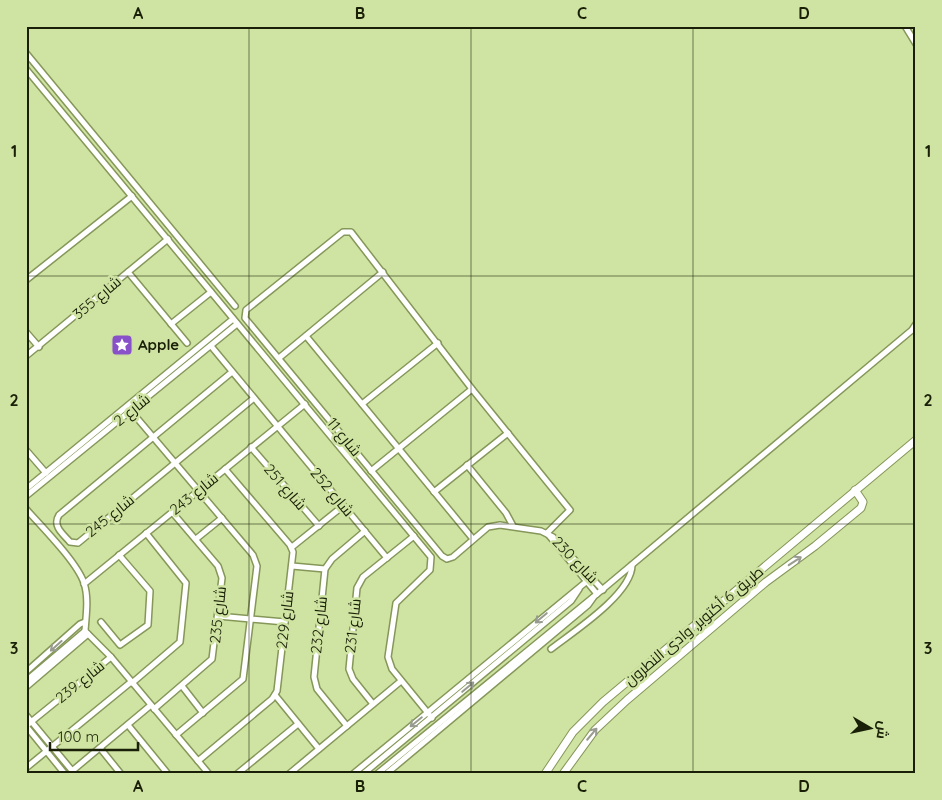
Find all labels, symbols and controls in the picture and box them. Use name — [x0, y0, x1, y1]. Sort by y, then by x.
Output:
text: A — [133, 3, 144, 23]
text: B — [355, 3, 365, 23]
text: C — [577, 3, 587, 23]
text: D — [798, 3, 810, 23]
text: 1 — [11, 141, 17, 161]
text: 1 — [925, 141, 931, 161]
street label: شارع 355 — [69, 272, 126, 325]
place icon: Apple — [110, 333, 134, 357]
place label: Apple — [138, 335, 179, 354]
street label: شارع 2 — [110, 389, 155, 432]
text: 2 — [9, 390, 19, 410]
text: 2 — [923, 390, 933, 410]
street label: شارع 11 — [322, 414, 366, 461]
street label: شارع 251 — [259, 460, 311, 515]
street label: شارع 252 — [305, 463, 358, 521]
street label: شارع 243 — [166, 468, 223, 520]
street label: شارع 245 — [81, 490, 139, 543]
street label: شارع 230 — [547, 532, 602, 589]
one-way arrow — [788, 555, 802, 566]
street label: طريق 6 أكتوبر, وادى النطرون — [620, 562, 768, 690]
street label: شارع 235 — [205, 585, 232, 645]
street label: شارع 229 — [272, 590, 299, 650]
street label: شارع 232 — [306, 595, 333, 655]
street label: شارع 231 — [340, 598, 367, 654]
one-way arrow — [535, 613, 548, 624]
text: 3 — [10, 638, 18, 658]
text: 3 — [924, 638, 932, 658]
one-way arrow — [49, 640, 62, 652]
street label: شارع 239 — [51, 656, 109, 709]
one-way arrow — [462, 682, 475, 693]
north arrow — [844, 702, 894, 752]
one-way arrow — [409, 716, 422, 728]
scale bar — [50, 720, 138, 752]
text: ش — [873, 720, 893, 740]
text: 100 m — [58, 727, 99, 746]
one-way arrow — [586, 728, 598, 741]
text: A — [133, 776, 144, 796]
text: B — [355, 776, 365, 796]
text: C — [577, 776, 587, 796]
text: D — [798, 776, 810, 796]

